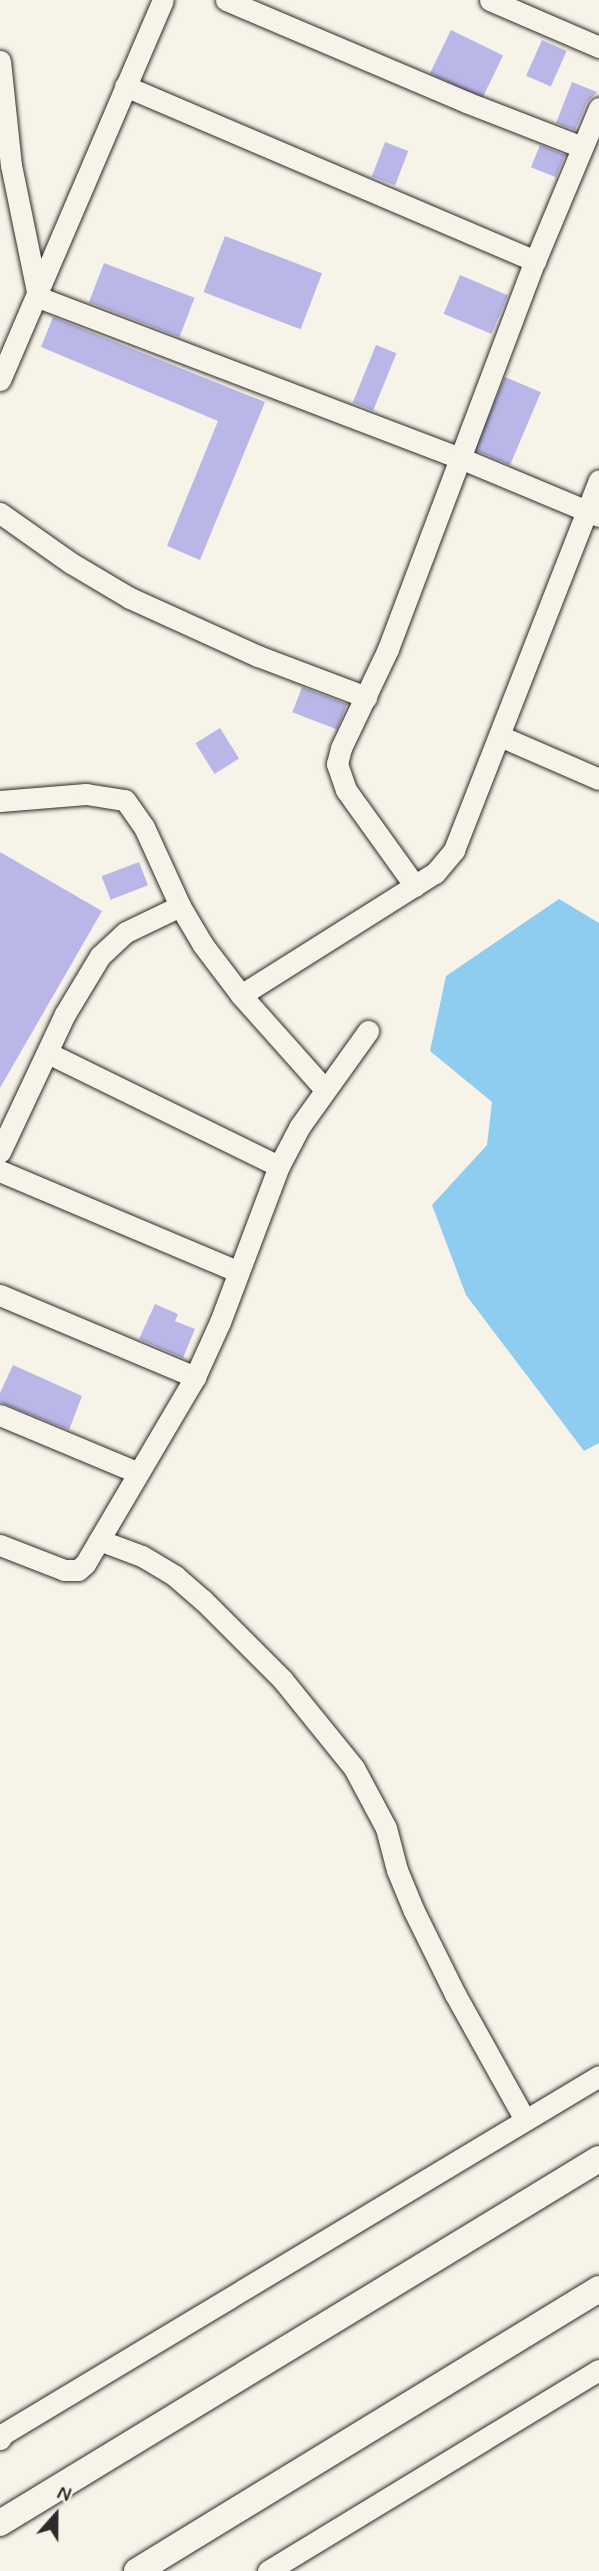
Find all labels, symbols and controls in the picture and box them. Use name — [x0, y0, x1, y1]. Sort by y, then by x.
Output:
north arrow — [21, 2480, 91, 2550]
text: N — [53, 2481, 74, 2509]

